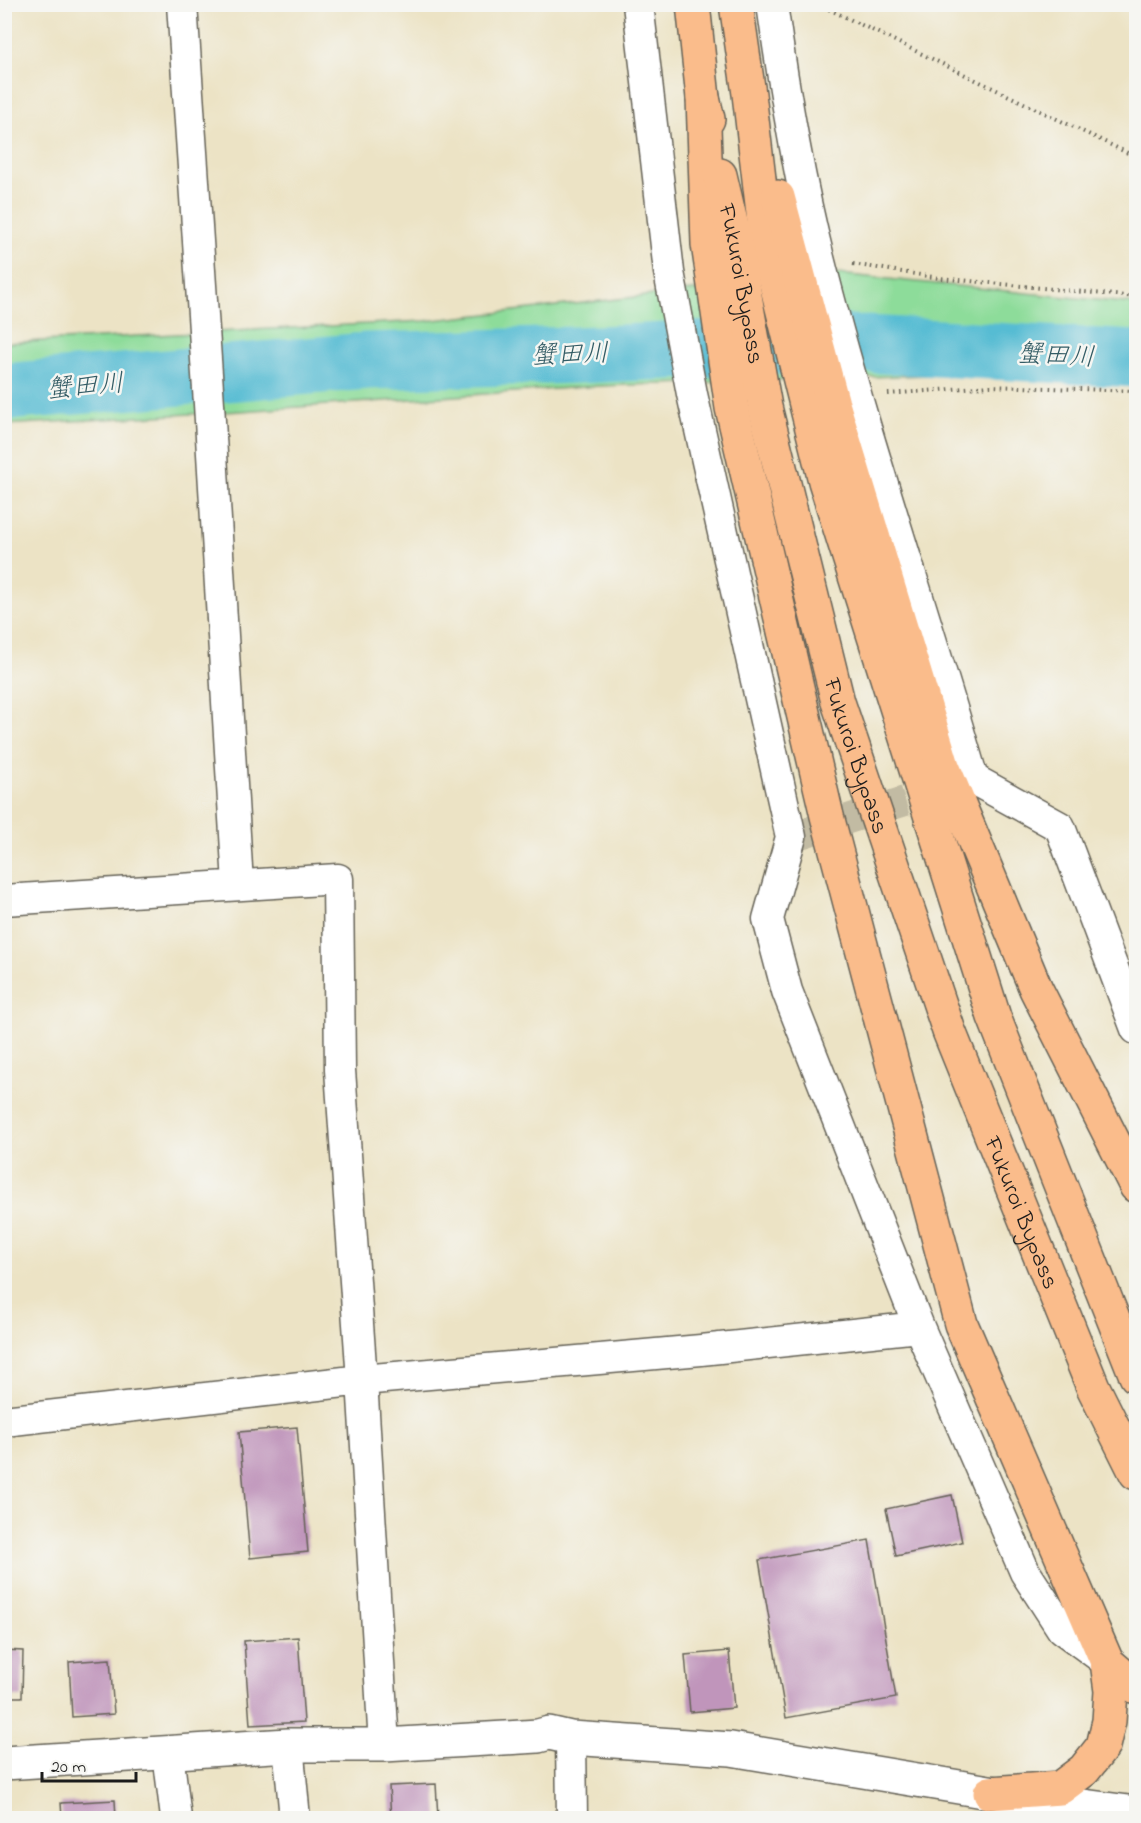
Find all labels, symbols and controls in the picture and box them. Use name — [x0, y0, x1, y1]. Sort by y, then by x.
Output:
street label: Fukuroi Bypass — [707, 200, 772, 367]
water label: 蟹田川 — [530, 336, 610, 376]
water label: 蟹田川 — [1016, 336, 1096, 378]
water label: 蟹田川 — [45, 366, 126, 410]
street label: Fukuroi Bypass — [813, 674, 896, 839]
street label: Fukuroi Bypass — [973, 1131, 1067, 1295]
scale bar — [42, 1745, 136, 1783]
text: 20 m — [51, 1755, 86, 1781]

